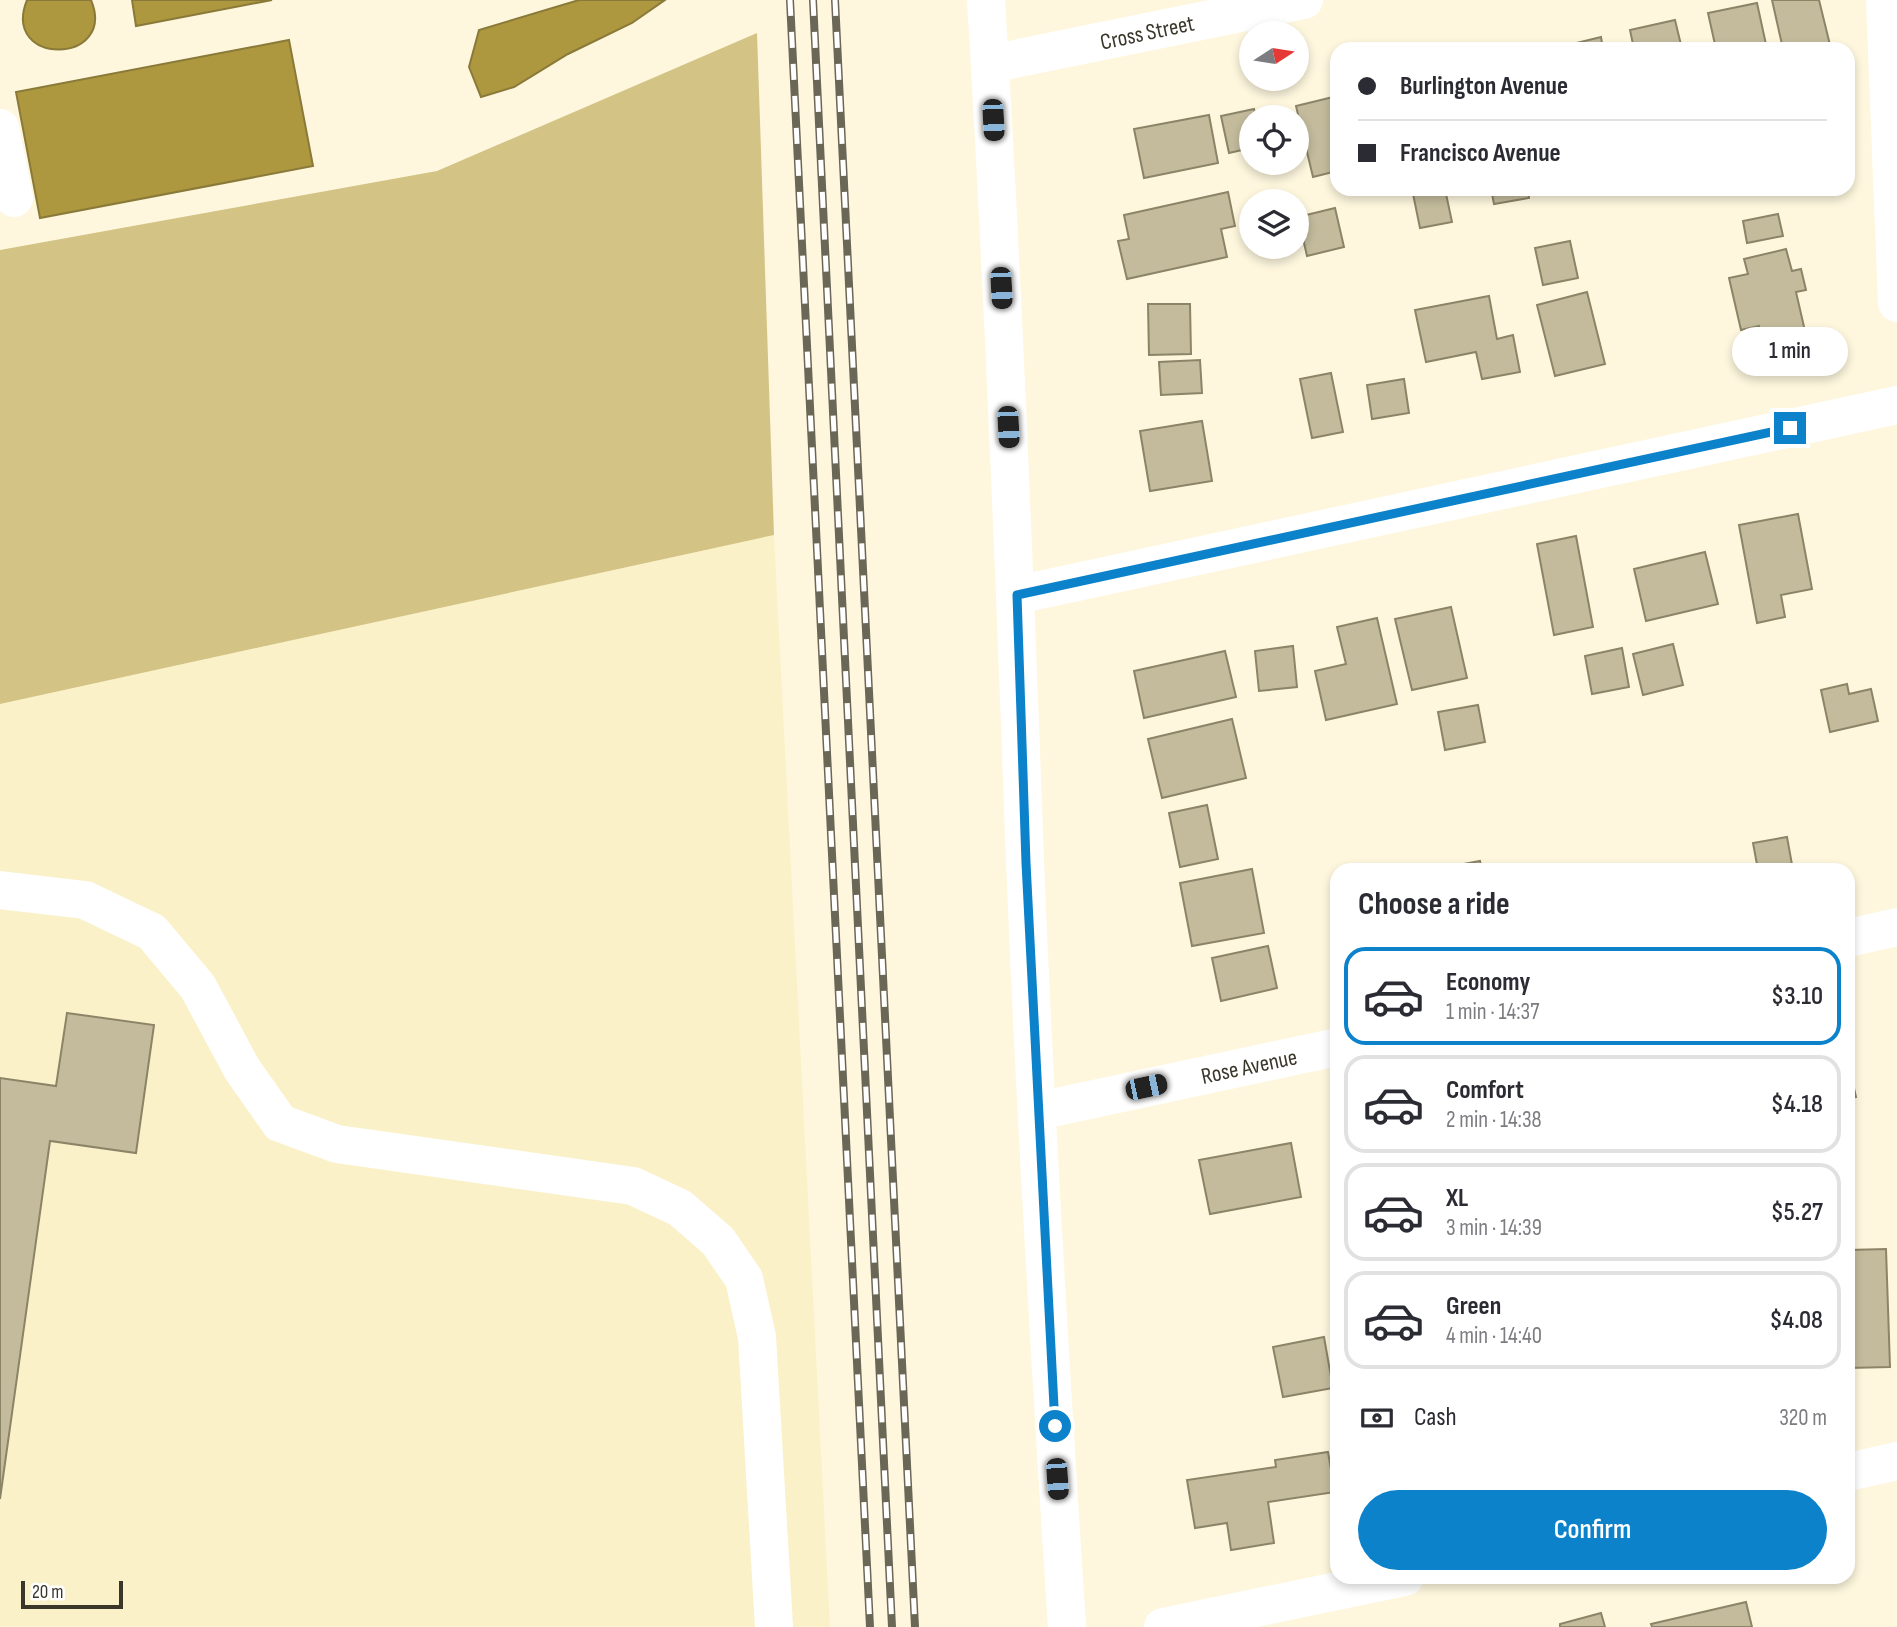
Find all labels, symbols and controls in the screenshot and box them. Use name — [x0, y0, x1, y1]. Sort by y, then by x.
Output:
street label: Cross Street — [1098, 9, 1197, 57]
north arrow — [1239, 21, 1309, 91]
map controls — [1239, 21, 1309, 259]
text: Burlington Avenue — [1400, 71, 1568, 102]
car — [982, 98, 1005, 142]
button: locate — [1239, 105, 1309, 175]
text: Francisco Avenue — [1400, 138, 1561, 169]
button: layers — [1239, 189, 1309, 259]
car — [990, 266, 1013, 310]
callout: 1 min — [1732, 326, 1848, 376]
text: 1 min — [1769, 337, 1811, 365]
car — [997, 405, 1020, 449]
route end — [1774, 412, 1806, 444]
text: Choose a ride — [1358, 885, 1510, 924]
icon: car — [1362, 965, 1425, 1028]
text: Economy — [1446, 967, 1530, 998]
text: $3.10 — [1771, 981, 1823, 1012]
text: 1 min · 14:37 — [1446, 998, 1539, 1026]
street label: Rose Avenue — [1199, 1043, 1300, 1091]
car — [1124, 1072, 1169, 1102]
icon: car — [1362, 1073, 1425, 1136]
text: Comfort — [1446, 1075, 1524, 1106]
text: $4.18 — [1771, 1089, 1823, 1120]
text: 2 min · 14:38 — [1446, 1106, 1542, 1134]
icon: car — [1362, 1181, 1425, 1244]
text: XL — [1446, 1183, 1468, 1214]
text: $5.27 — [1771, 1197, 1823, 1228]
text: 3 min · 14:39 — [1446, 1214, 1542, 1242]
icon: car — [1362, 1289, 1425, 1352]
text: Green — [1446, 1291, 1501, 1322]
text: $4.08 — [1769, 1305, 1823, 1336]
text: 4 min · 14:40 — [1446, 1322, 1542, 1350]
icon: cash — [1358, 1399, 1396, 1437]
text: Cash — [1414, 1402, 1457, 1433]
text: 320 m — [1779, 1404, 1827, 1432]
route start — [1039, 1410, 1071, 1442]
car — [1046, 1457, 1069, 1501]
button: Confirm — [1358, 1490, 1827, 1570]
scale bar — [21, 1578, 122, 1610]
text: 20 m — [32, 1581, 64, 1604]

